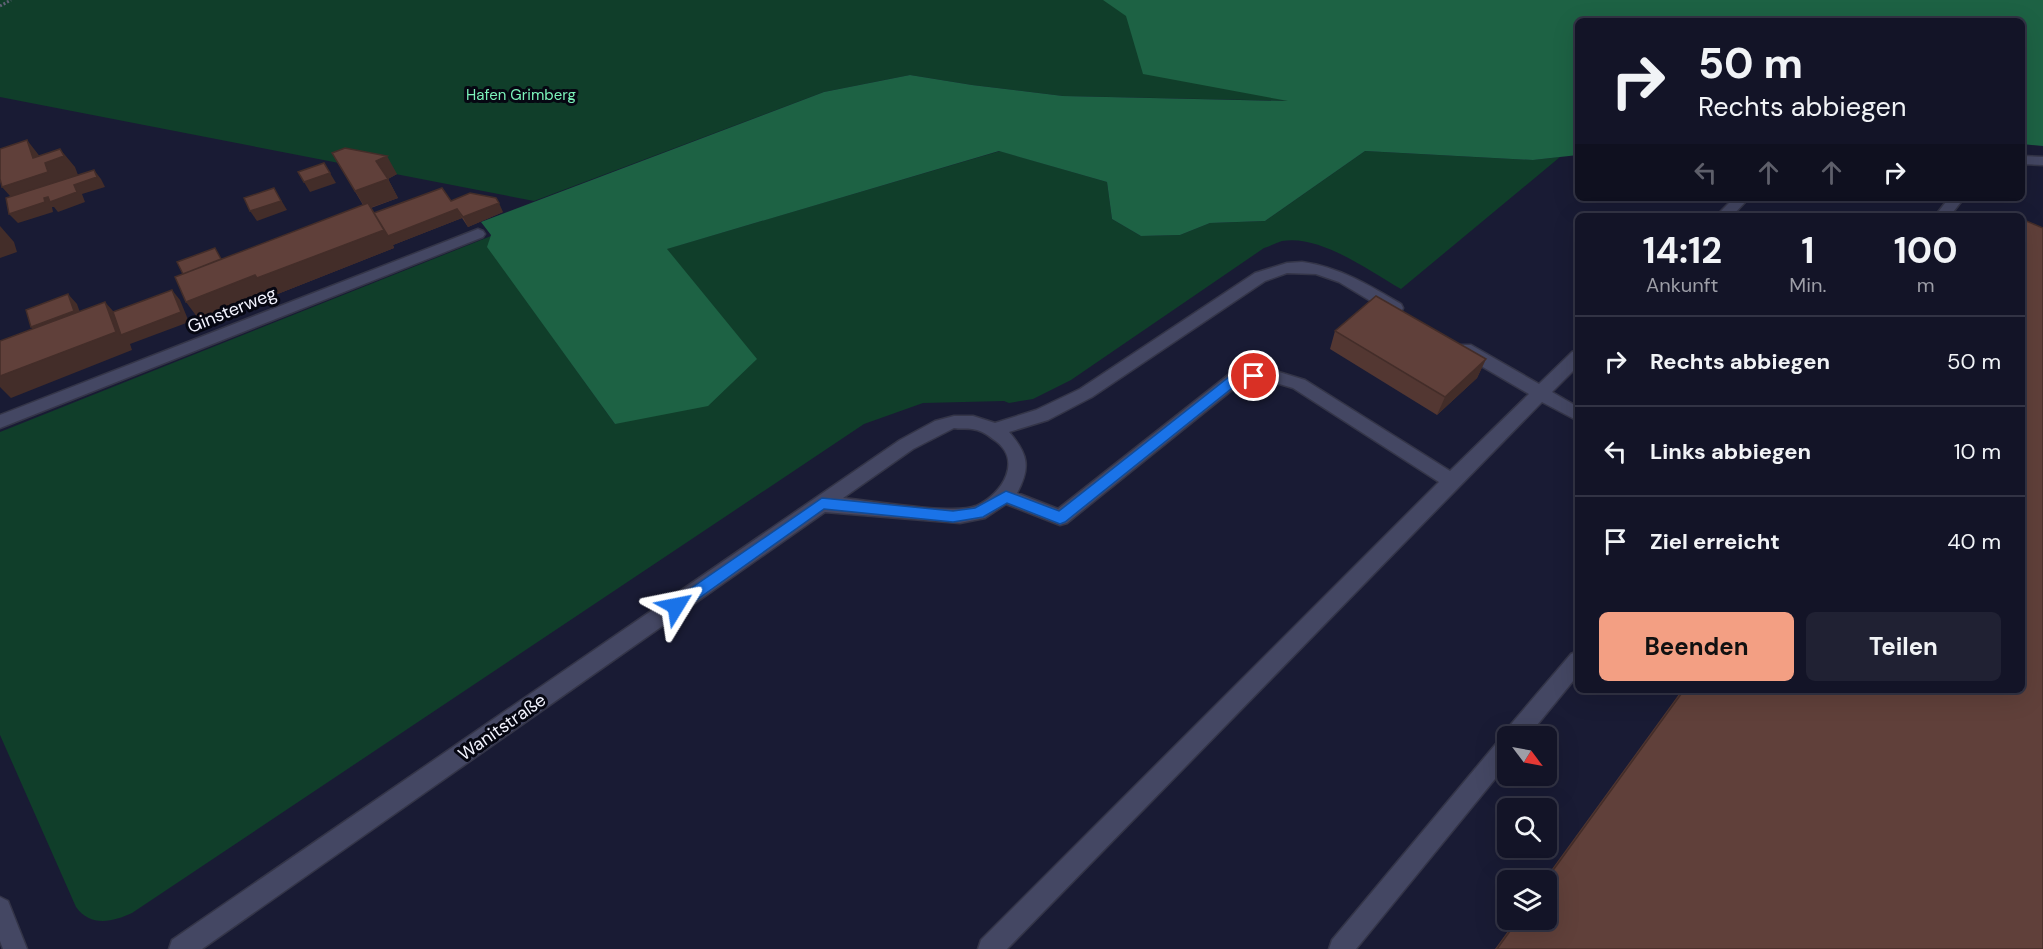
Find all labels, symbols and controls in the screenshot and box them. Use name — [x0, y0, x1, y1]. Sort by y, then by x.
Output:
text: 50 m — [1698, 36, 1803, 91]
icon: right — [1599, 42, 1677, 120]
park label: Hafen Grimberg — [466, 85, 576, 105]
text: Rechts abbiegen — [1698, 89, 1906, 124]
icon: left — [1689, 156, 1722, 189]
icon: ahead — [1752, 156, 1785, 189]
icon: ahead — [1815, 156, 1848, 189]
icon: right — [1878, 156, 1911, 189]
text: 14:12 — [1642, 227, 1722, 274]
text: 1 — [1801, 227, 1814, 274]
text: 100 — [1894, 227, 1958, 274]
text: Ankunft — [1646, 272, 1718, 298]
text: Min. — [1789, 272, 1826, 298]
text: m — [1917, 272, 1935, 298]
street label: Ginsterweg — [184, 281, 280, 339]
icon: right — [1599, 345, 1632, 378]
text: Rechts abbiegen — [1650, 347, 1830, 376]
text: 50 m — [1947, 347, 2001, 376]
pin — [1228, 350, 1279, 401]
icon: arrive — [1237, 359, 1270, 392]
icon: left — [1599, 435, 1632, 468]
text: Links abbiegen — [1650, 437, 1811, 466]
text: 10 m — [1954, 437, 2001, 466]
icon: arrive — [1599, 525, 1632, 558]
text: Ziel erreicht — [1650, 527, 1780, 556]
text: 40 m — [1947, 527, 2001, 556]
position arrow — [644, 574, 708, 638]
button: Beenden — [1599, 612, 1794, 681]
button: Teilen — [1806, 612, 2001, 681]
street label: Wanitstraße — [453, 688, 551, 766]
north arrow — [1497, 726, 1557, 786]
map controls — [1497, 726, 1557, 930]
button: search — [1497, 798, 1557, 858]
button: layers — [1497, 870, 1557, 930]

